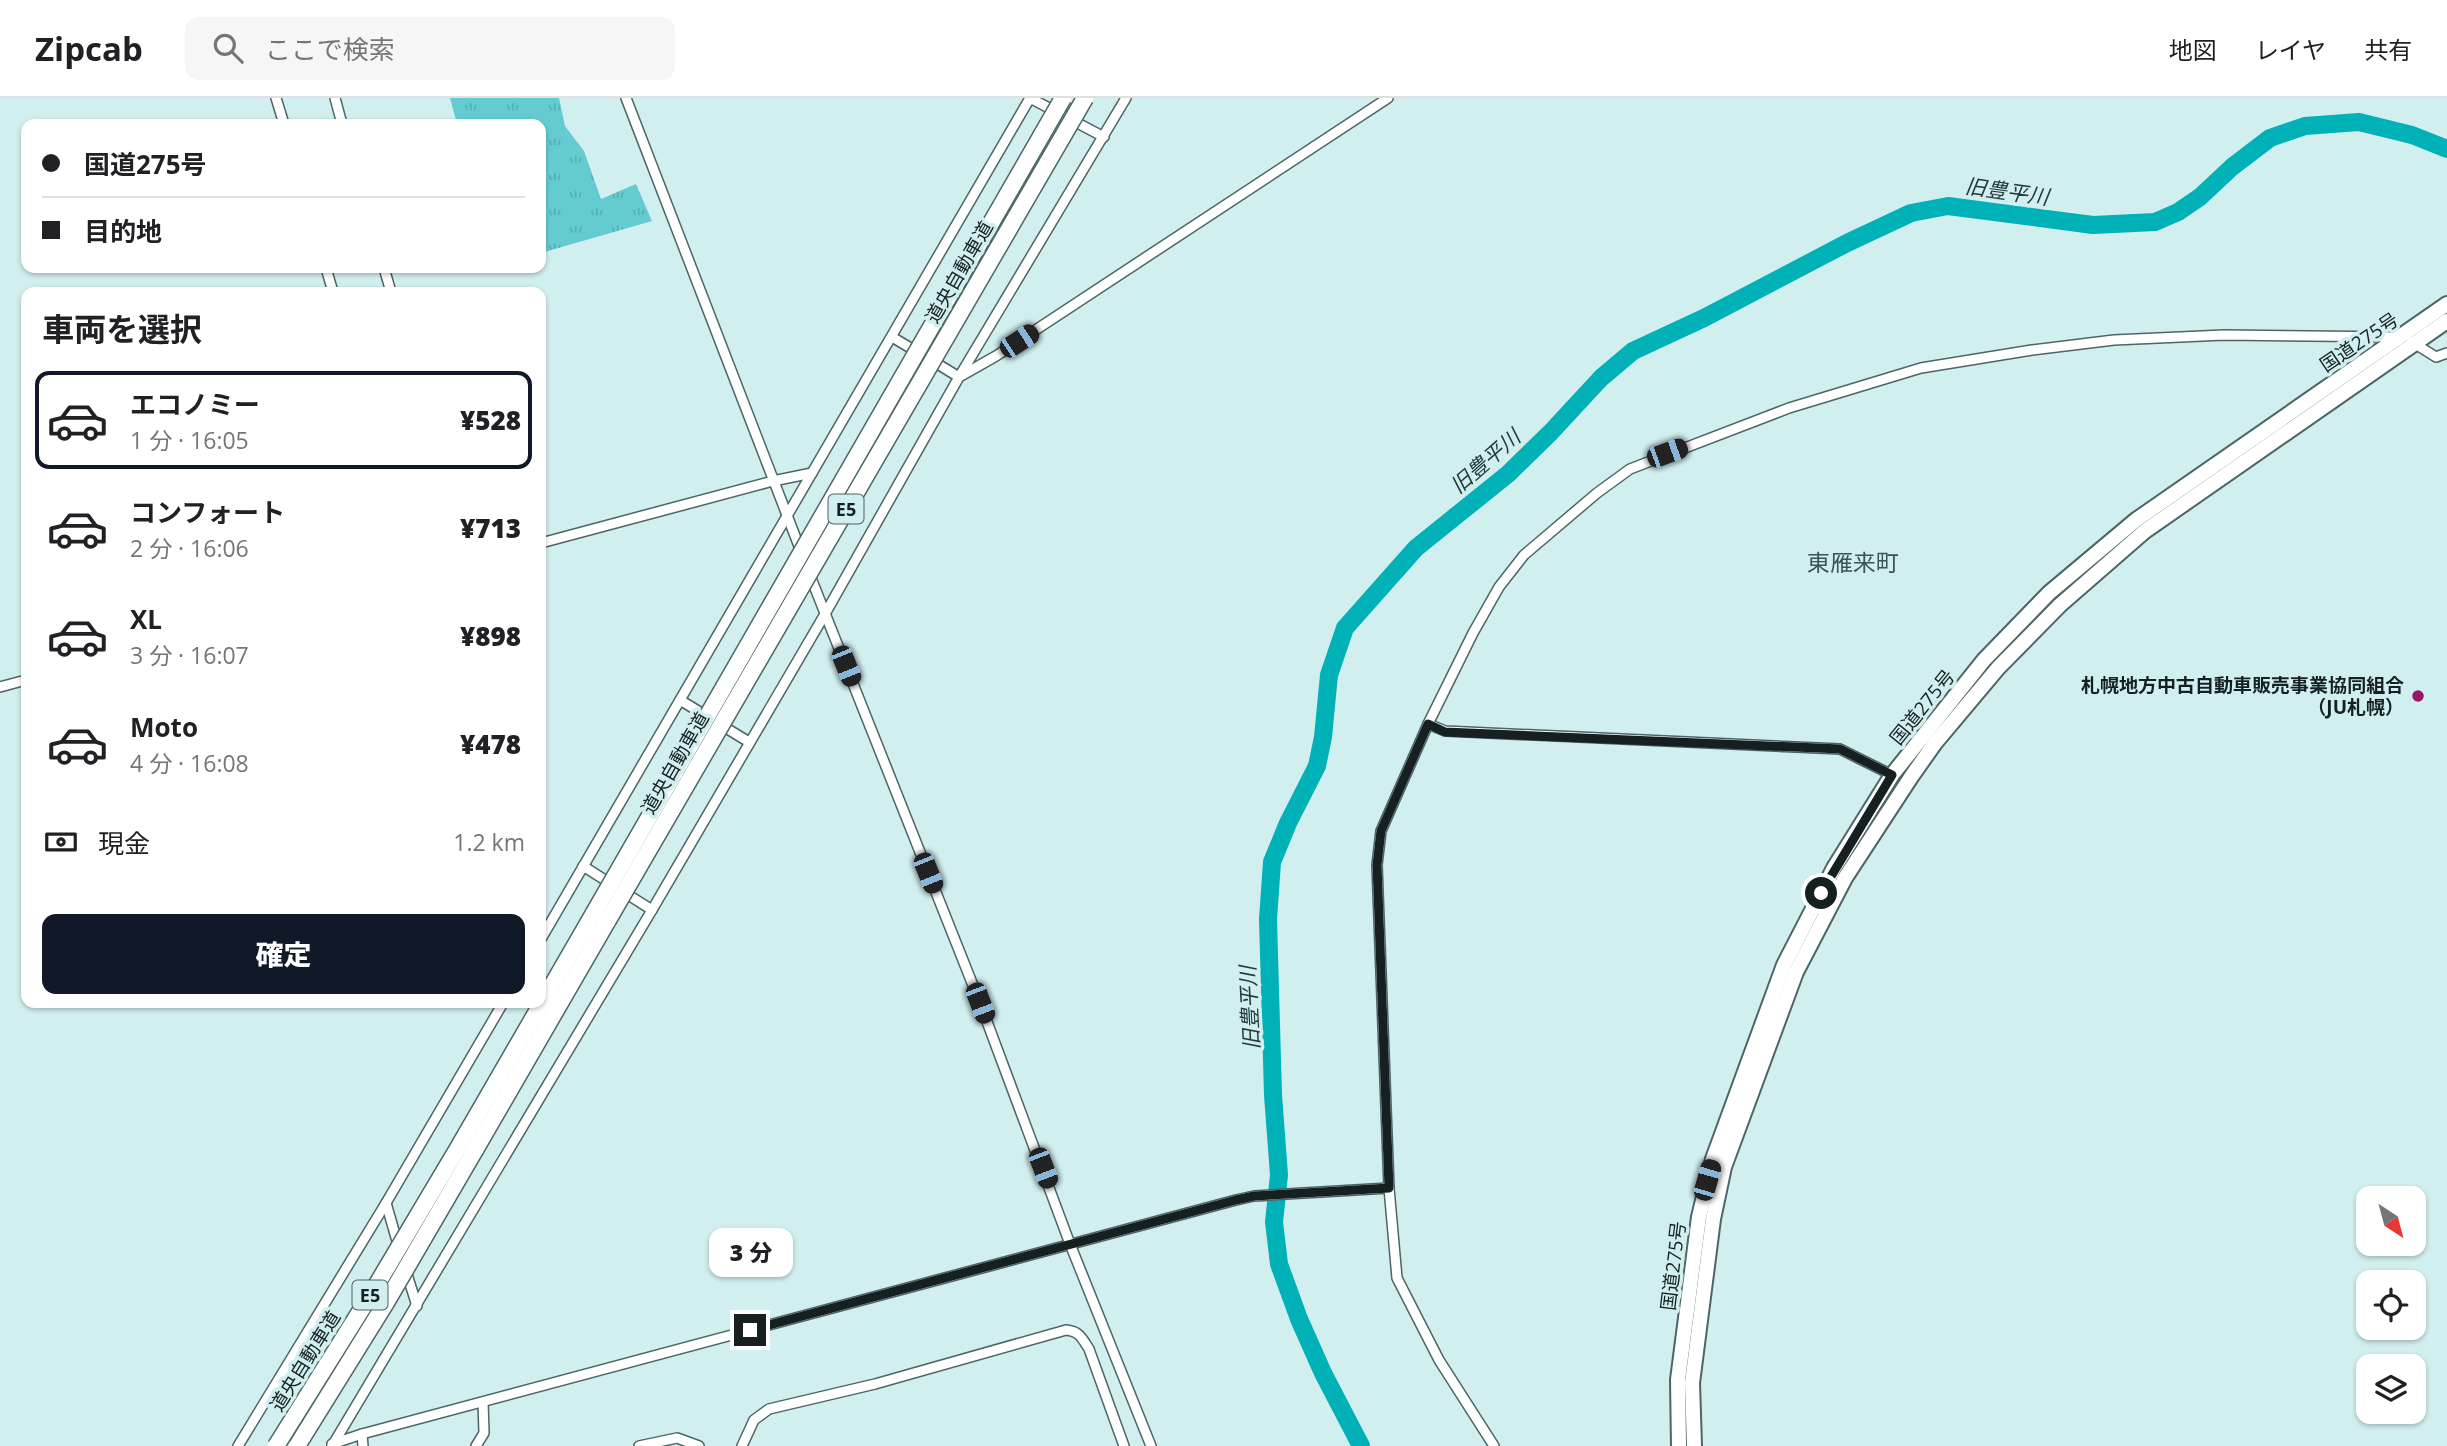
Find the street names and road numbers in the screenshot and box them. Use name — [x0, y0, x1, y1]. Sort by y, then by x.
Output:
street label: 道央自動車道 — [919, 216, 999, 328]
street label: 国道275号 — [2315, 306, 2403, 378]
road number: E5 — [828, 494, 864, 524]
street label: 国道275号 — [1884, 664, 1960, 750]
street label: 道央自動車道 — [635, 707, 715, 819]
street label: 国道275号 — [1655, 1220, 1691, 1312]
road number: E5 — [352, 1280, 388, 1310]
street label: 道央自動車道 — [264, 1306, 346, 1416]

